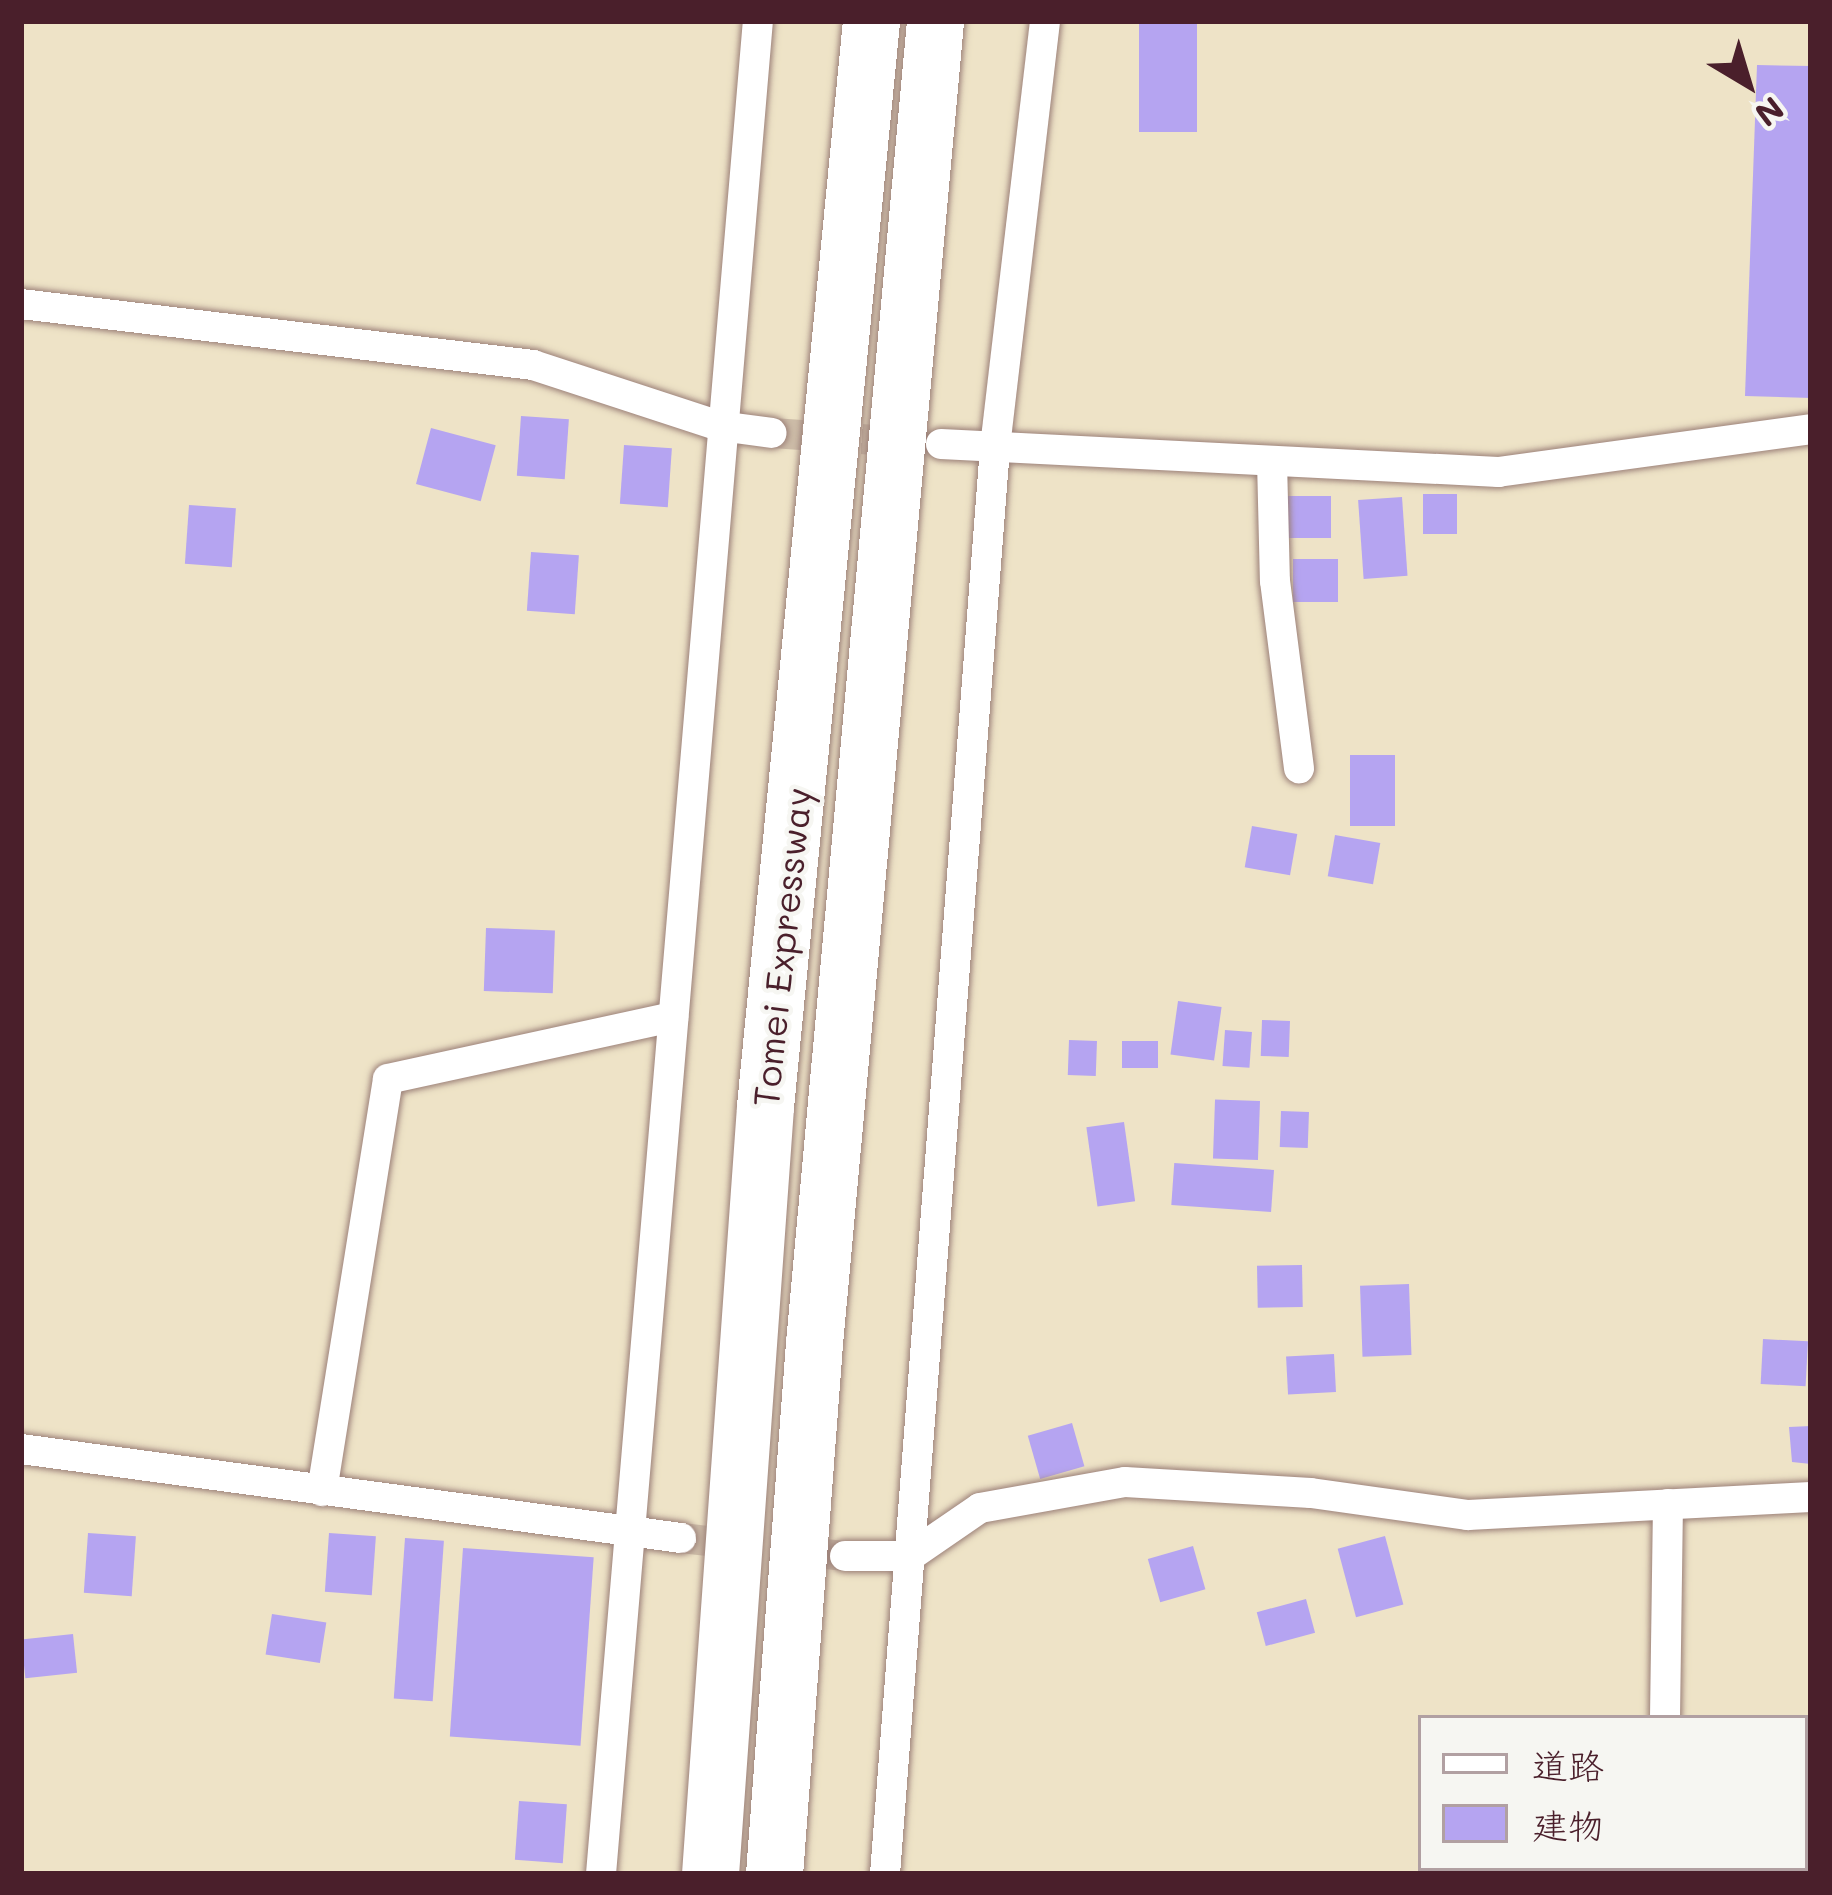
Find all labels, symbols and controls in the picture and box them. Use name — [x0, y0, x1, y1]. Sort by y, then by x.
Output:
north arrow — [1688, 24, 1808, 144]
text: N — [1747, 88, 1794, 137]
street label: Tomei Expressway — [743, 785, 819, 1109]
legend — [1418, 1715, 1808, 1871]
text: 道路 — [1532, 1741, 1604, 1788]
text: 建物 — [1532, 1801, 1604, 1848]

